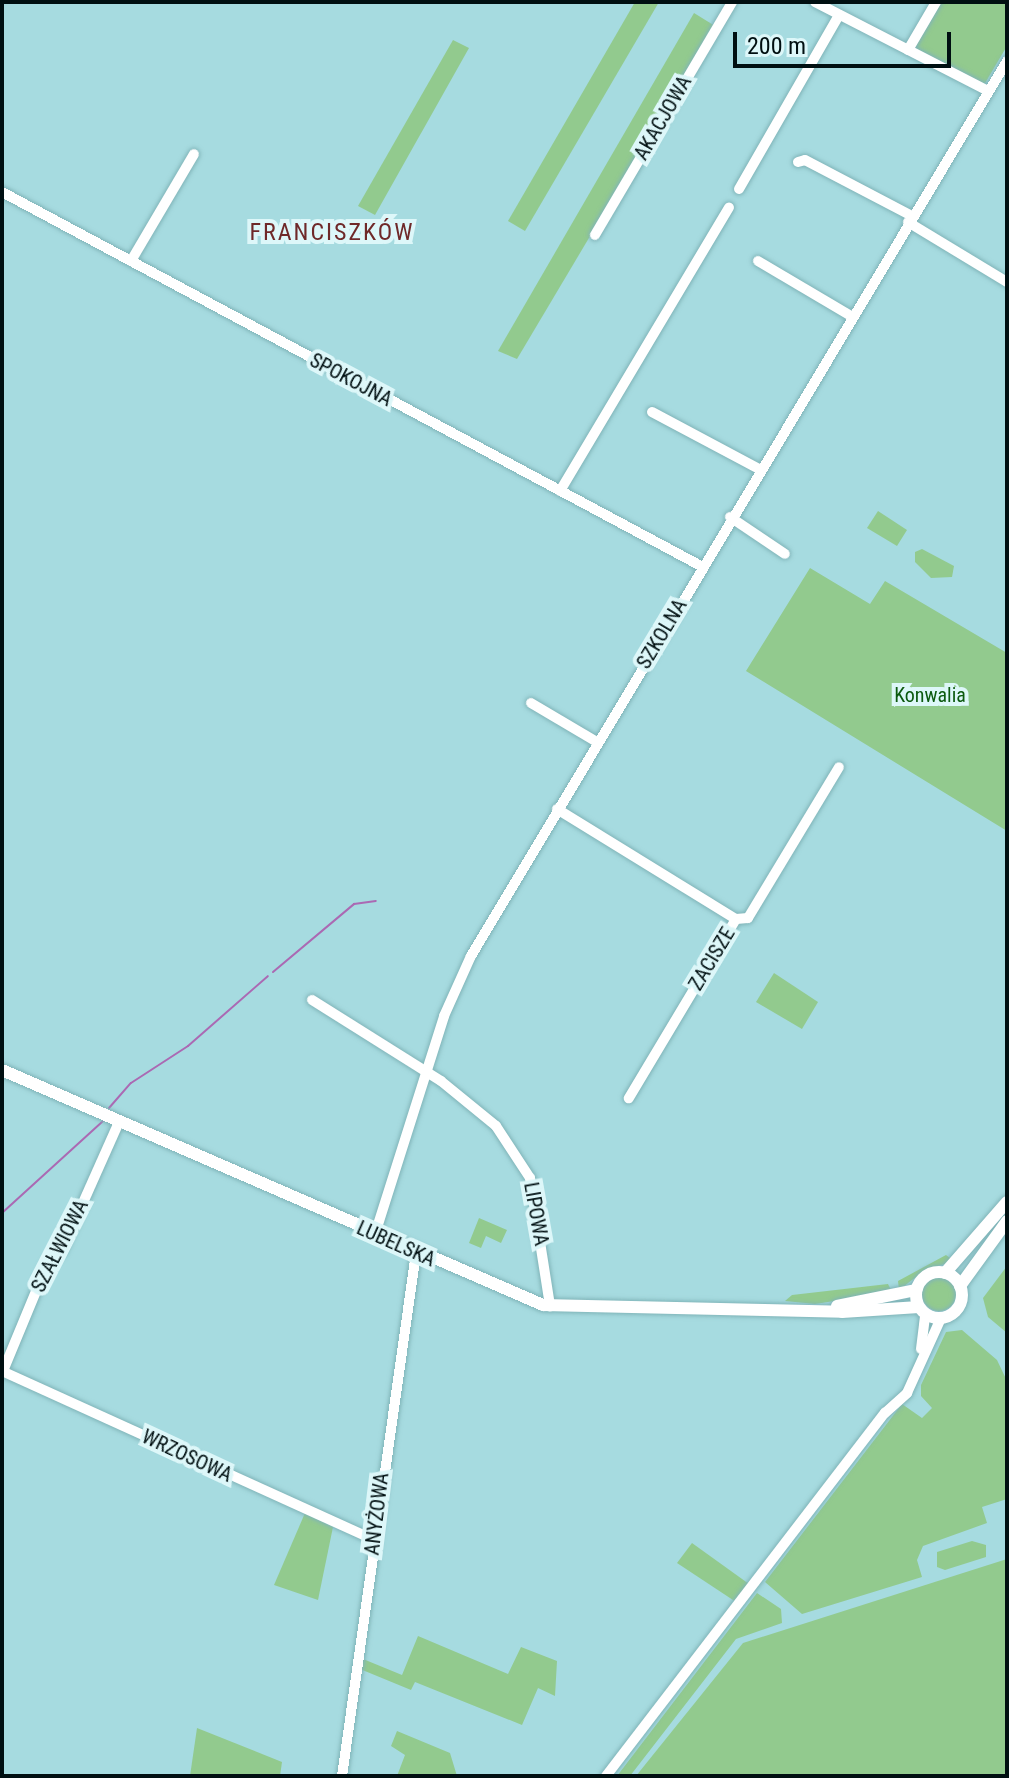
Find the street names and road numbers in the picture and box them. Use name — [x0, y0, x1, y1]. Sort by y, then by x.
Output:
street label: AKACJOWA — [629, 72, 697, 164]
street label: SPOKOJNA — [306, 348, 396, 412]
street label: SZKOLNA — [632, 595, 692, 673]
street label: ZACISZE — [684, 923, 740, 995]
street label: LIPOWA — [519, 1180, 553, 1248]
street label: SZAŁWIOWA — [26, 1196, 94, 1296]
street label: LUBELSKA — [353, 1216, 439, 1272]
street label: WRZOSOWA — [138, 1425, 236, 1487]
street label: ANYŻOWA — [360, 1471, 394, 1557]

